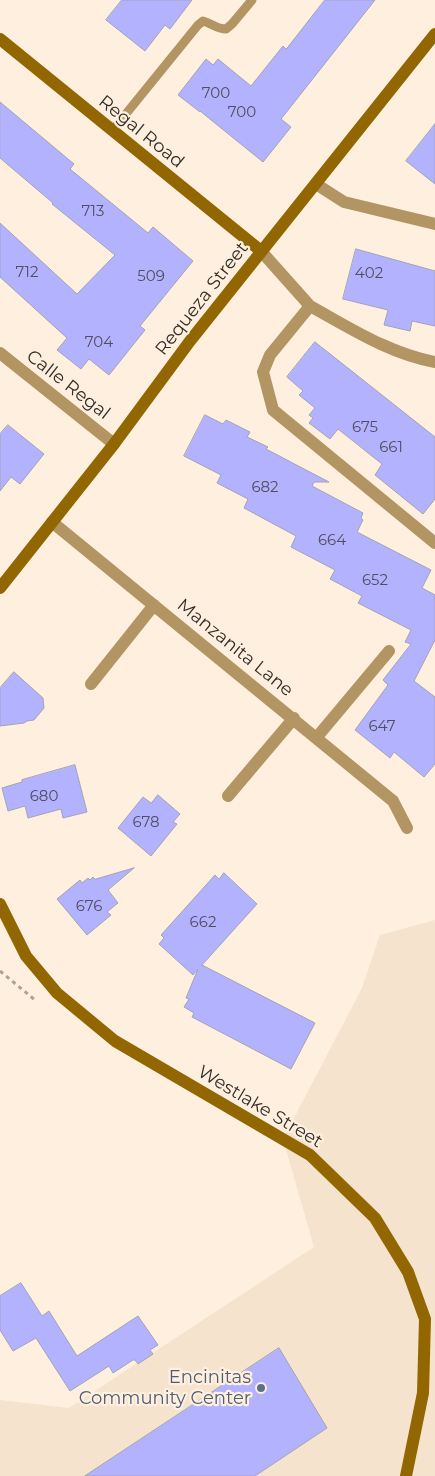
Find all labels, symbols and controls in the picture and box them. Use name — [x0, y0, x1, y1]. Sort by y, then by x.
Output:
house number: 700 — [202, 85, 230, 103]
street label: Regal Road — [94, 91, 188, 173]
house number: 700 — [228, 104, 256, 122]
house number: 713 — [82, 203, 104, 221]
street label: Requeza Street — [151, 238, 253, 360]
house number: 712 — [16, 264, 38, 282]
house number: 402 — [355, 265, 383, 283]
house number: 509 — [137, 268, 165, 286]
house number: 704 — [85, 334, 113, 352]
street label: Calle Regal — [22, 346, 114, 424]
house number: 675 — [352, 419, 378, 437]
house number: 661 — [379, 439, 403, 457]
house number: 682 — [251, 479, 279, 497]
house number: 664 — [318, 532, 346, 550]
house number: 652 — [362, 572, 388, 590]
street label: Manzanita Lane — [173, 595, 297, 701]
house number: 647 — [368, 718, 396, 736]
house number: 680 — [30, 788, 58, 806]
house number: 678 — [132, 814, 160, 832]
house number: 676 — [76, 898, 102, 916]
house number: 662 — [190, 914, 216, 932]
street label: Westlake Street — [194, 1061, 326, 1153]
place label: Encinitas Community Center — [79, 1367, 251, 1410]
marker: Encinitas Community Center — [255, 1382, 267, 1394]

